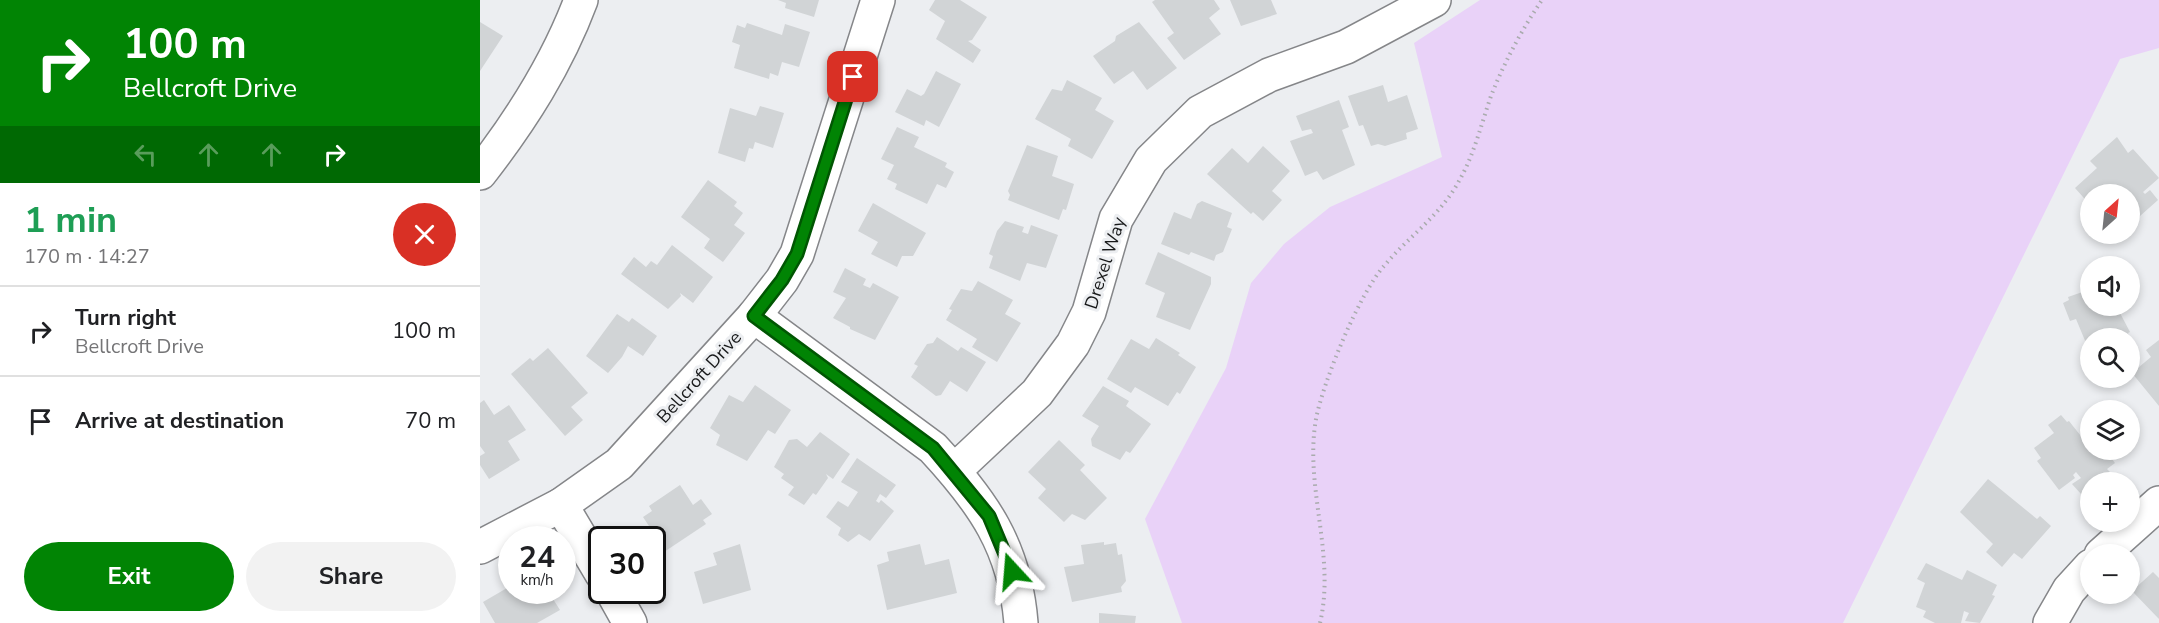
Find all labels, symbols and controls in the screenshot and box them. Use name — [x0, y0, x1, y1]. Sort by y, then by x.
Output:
text: 100 m — [123, 16, 247, 73]
icon: right — [24, 24, 102, 102]
pin — [827, 51, 878, 102]
icon: arrive — [836, 60, 869, 93]
text: Bellcroft Drive — [123, 70, 297, 107]
icon: left — [129, 138, 162, 171]
icon: ahead — [192, 138, 225, 171]
icon: ahead — [255, 138, 288, 171]
icon: right — [318, 138, 351, 171]
north arrow — [2080, 184, 2140, 244]
map controls — [2080, 184, 2140, 604]
text: 1 min — [24, 196, 117, 245]
button: close — [393, 203, 456, 266]
street label: Drexel Way — [1079, 213, 1131, 312]
text: 170 m · 14:27 — [24, 243, 150, 270]
button: sound — [2080, 256, 2140, 316]
text: Turn right — [75, 303, 176, 333]
icon: right — [24, 315, 57, 348]
text: 100 m — [392, 316, 456, 346]
street label: Bellcroft Drive — [651, 326, 747, 428]
button: search — [2080, 328, 2140, 388]
text: Bellcroft Drive — [75, 333, 204, 360]
button: layers — [2080, 400, 2140, 460]
icon: arrive — [24, 405, 57, 438]
text: Arrive at destination — [75, 406, 284, 436]
text: 70 m — [405, 406, 456, 436]
button: + — [2080, 472, 2140, 532]
speed limit sign: 30 — [588, 526, 666, 604]
text: 24 — [519, 537, 555, 578]
position arrow — [980, 539, 1044, 603]
button: Exit — [24, 542, 234, 611]
button: Share — [246, 542, 456, 611]
button: − — [2080, 544, 2140, 604]
text: km/h — [520, 570, 554, 590]

